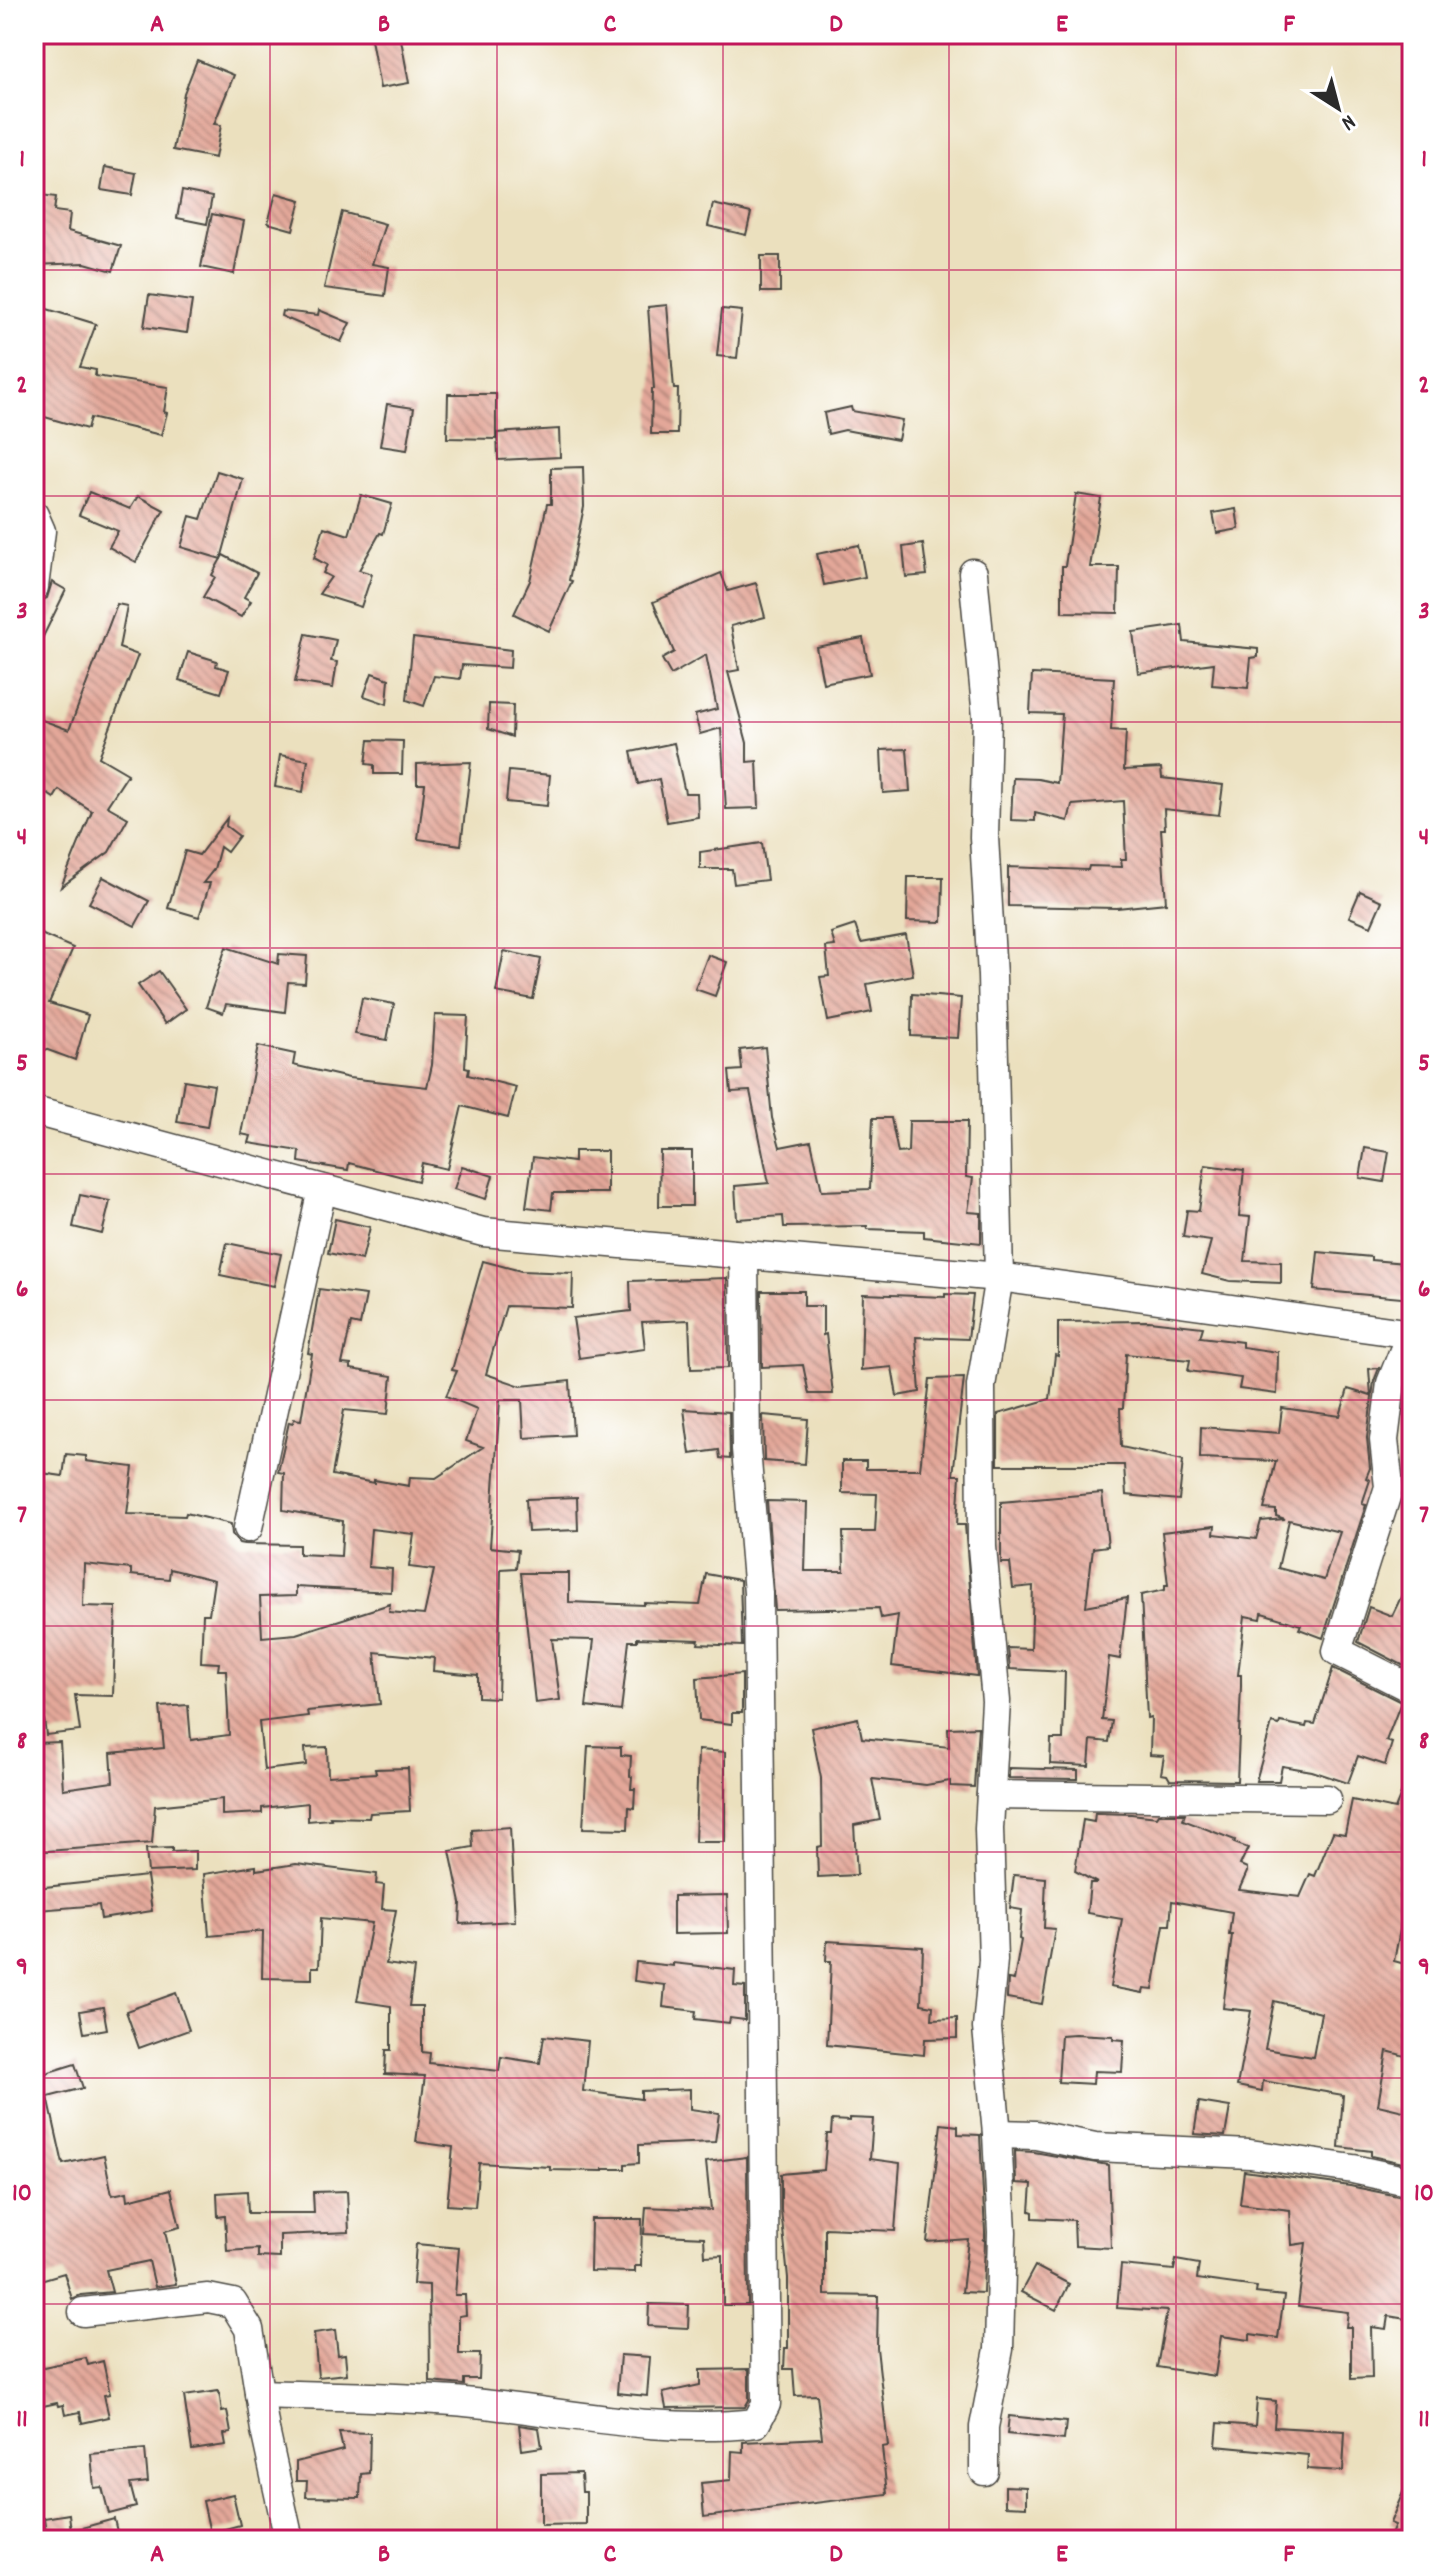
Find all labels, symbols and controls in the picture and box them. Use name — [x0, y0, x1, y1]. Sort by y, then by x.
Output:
text: A — [150, 7, 164, 44]
text: B — [378, 7, 390, 44]
text: C — [604, 7, 617, 44]
text: D — [829, 7, 843, 44]
text: E — [1056, 7, 1068, 44]
text: F — [1283, 7, 1295, 44]
north arrow — [1298, 68, 1378, 148]
text: N — [1334, 106, 1361, 137]
text: 1 — [19, 142, 25, 179]
text: 1 — [1421, 142, 1427, 179]
text: 2 — [16, 368, 28, 405]
text: 2 — [1418, 368, 1430, 405]
text: 3 — [16, 594, 28, 631]
text: 3 — [1418, 594, 1430, 631]
text: 4 — [17, 820, 27, 857]
text: 4 — [1419, 820, 1429, 857]
text: 5 — [16, 1046, 28, 1083]
text: 5 — [1418, 1046, 1430, 1083]
text: 6 — [16, 1272, 28, 1309]
text: 6 — [1418, 1272, 1430, 1309]
text: 7 — [17, 1498, 27, 1535]
text: 7 — [1419, 1498, 1429, 1535]
text: 8 — [17, 1724, 27, 1761]
text: 8 — [1419, 1724, 1429, 1761]
text: 9 — [16, 1950, 28, 1987]
text: 9 — [1418, 1950, 1430, 1987]
text: 10 — [12, 2176, 32, 2213]
text: 10 — [1414, 2176, 1434, 2213]
text: 11 — [16, 2402, 28, 2439]
text: 11 — [1418, 2402, 1430, 2439]
text: A — [150, 2537, 164, 2574]
text: B — [378, 2537, 390, 2574]
text: C — [604, 2537, 617, 2574]
text: D — [829, 2537, 843, 2574]
text: E — [1056, 2537, 1068, 2574]
text: F — [1283, 2537, 1295, 2574]

